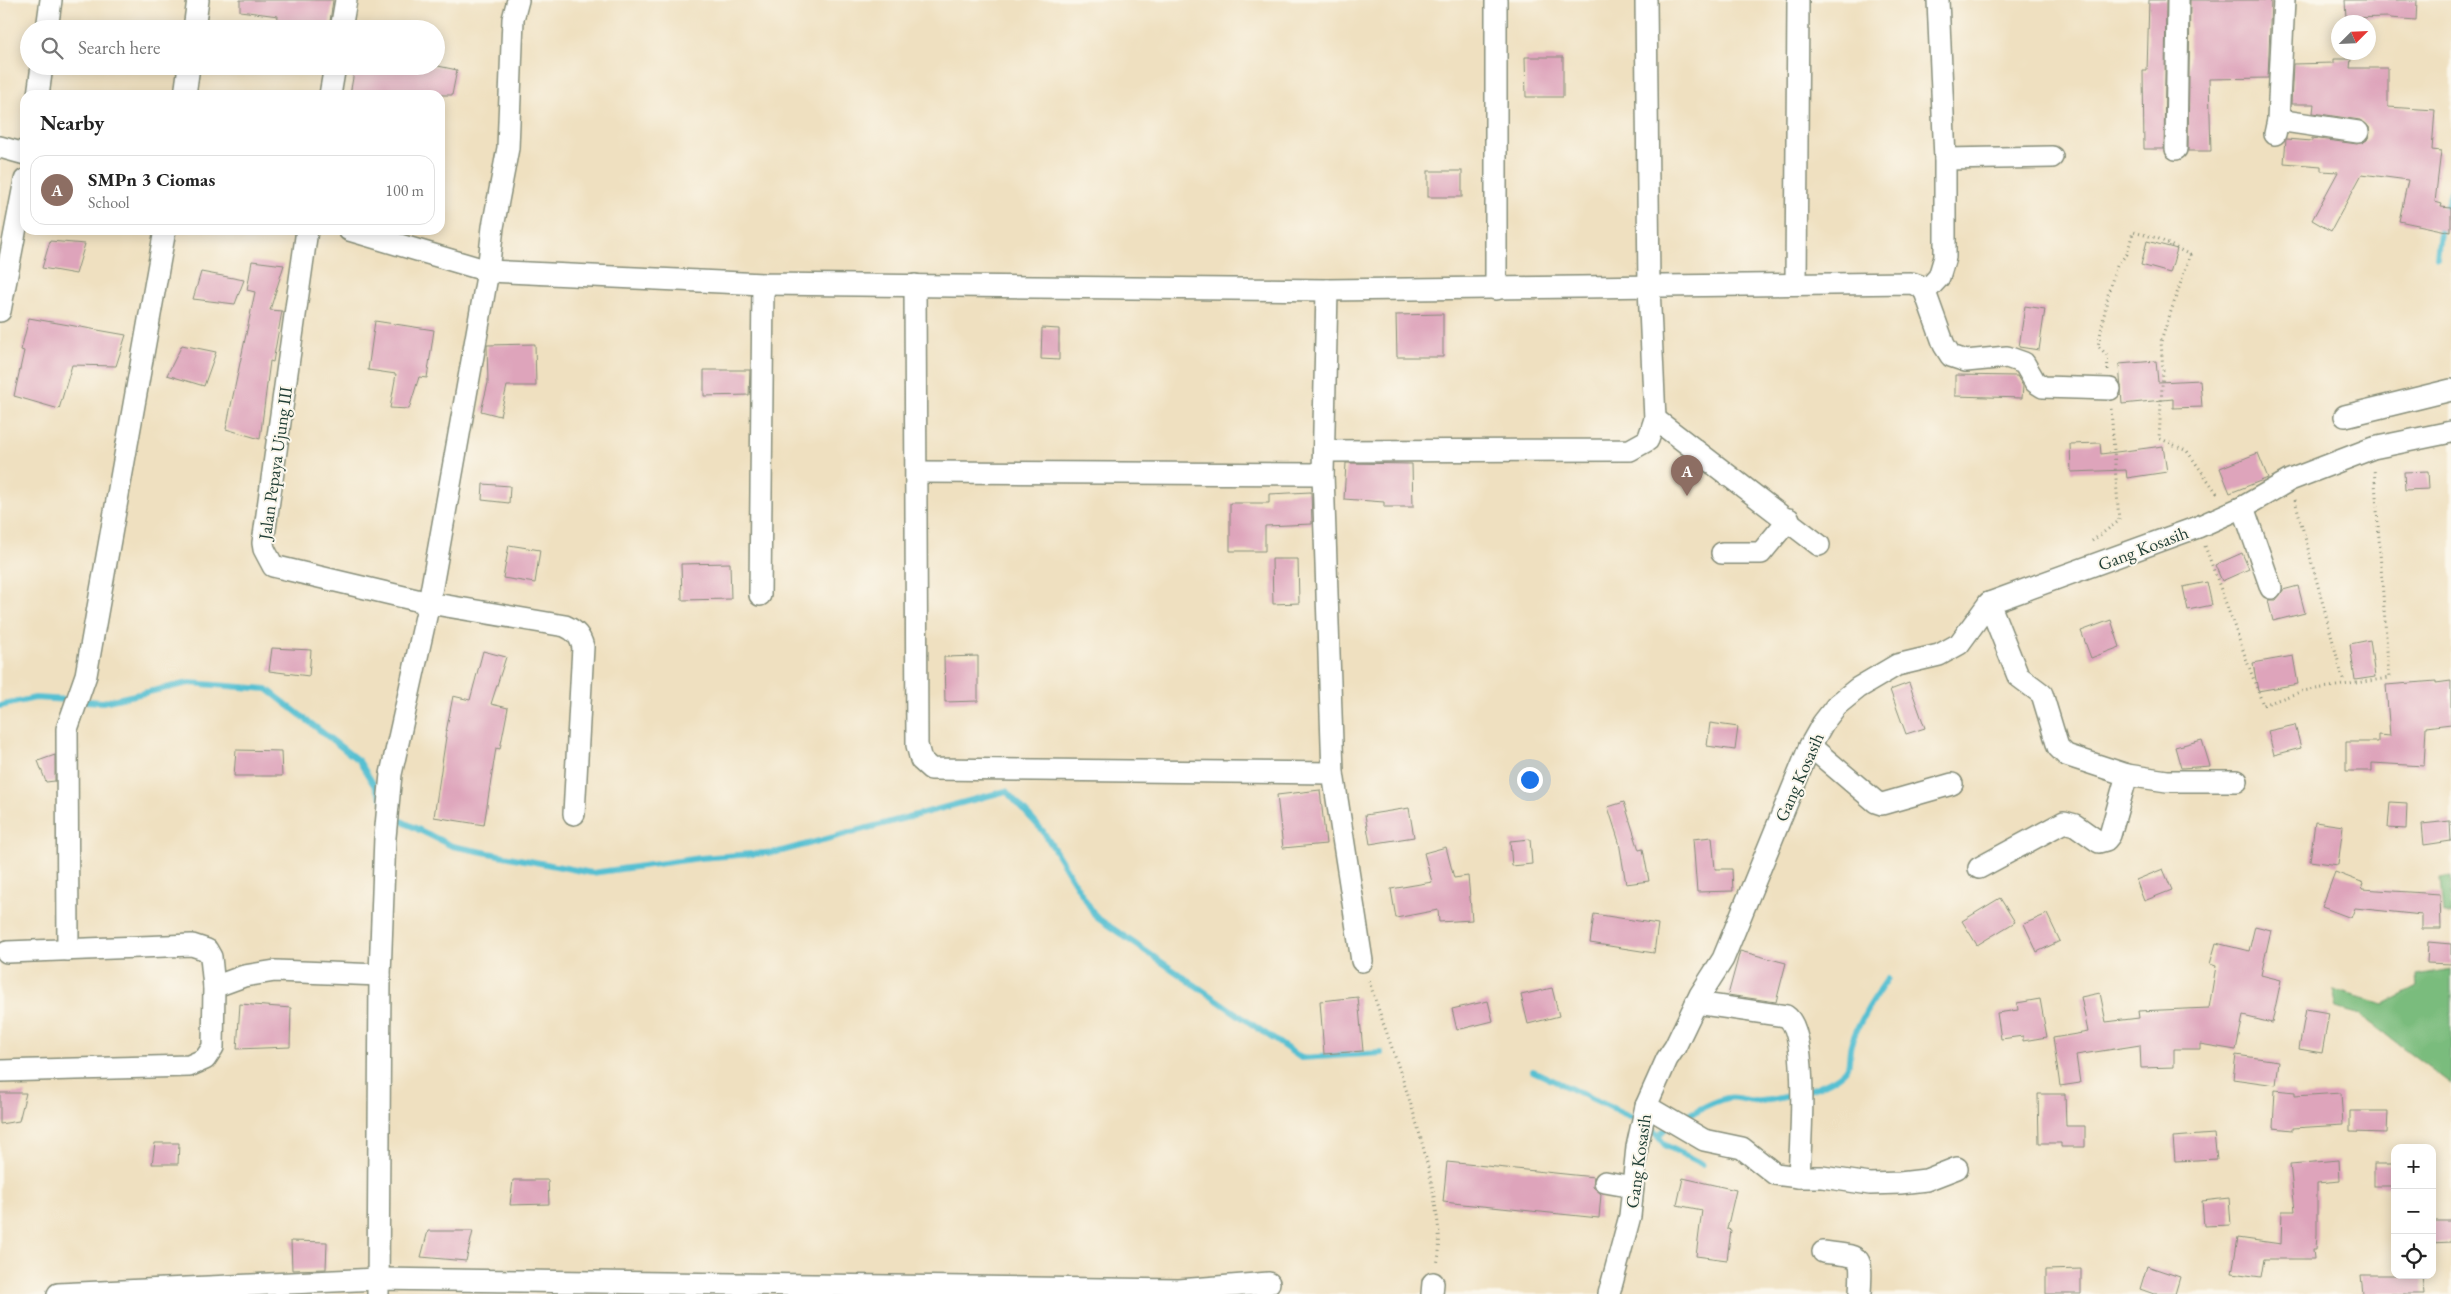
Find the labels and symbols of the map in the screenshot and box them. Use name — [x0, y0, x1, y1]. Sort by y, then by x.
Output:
north arrow — [2331, 15, 2376, 60]
street label: Jalan Pepaya Ujung III — [253, 385, 297, 543]
pin: A — [1671, 455, 1703, 496]
street label: Gang Kosasih — [2095, 520, 2191, 576]
street label: Gang Kosasih — [1769, 729, 1829, 825]
your location — [1517, 767, 1543, 793]
street label: Gang Kosasih — [1620, 1112, 1656, 1210]

